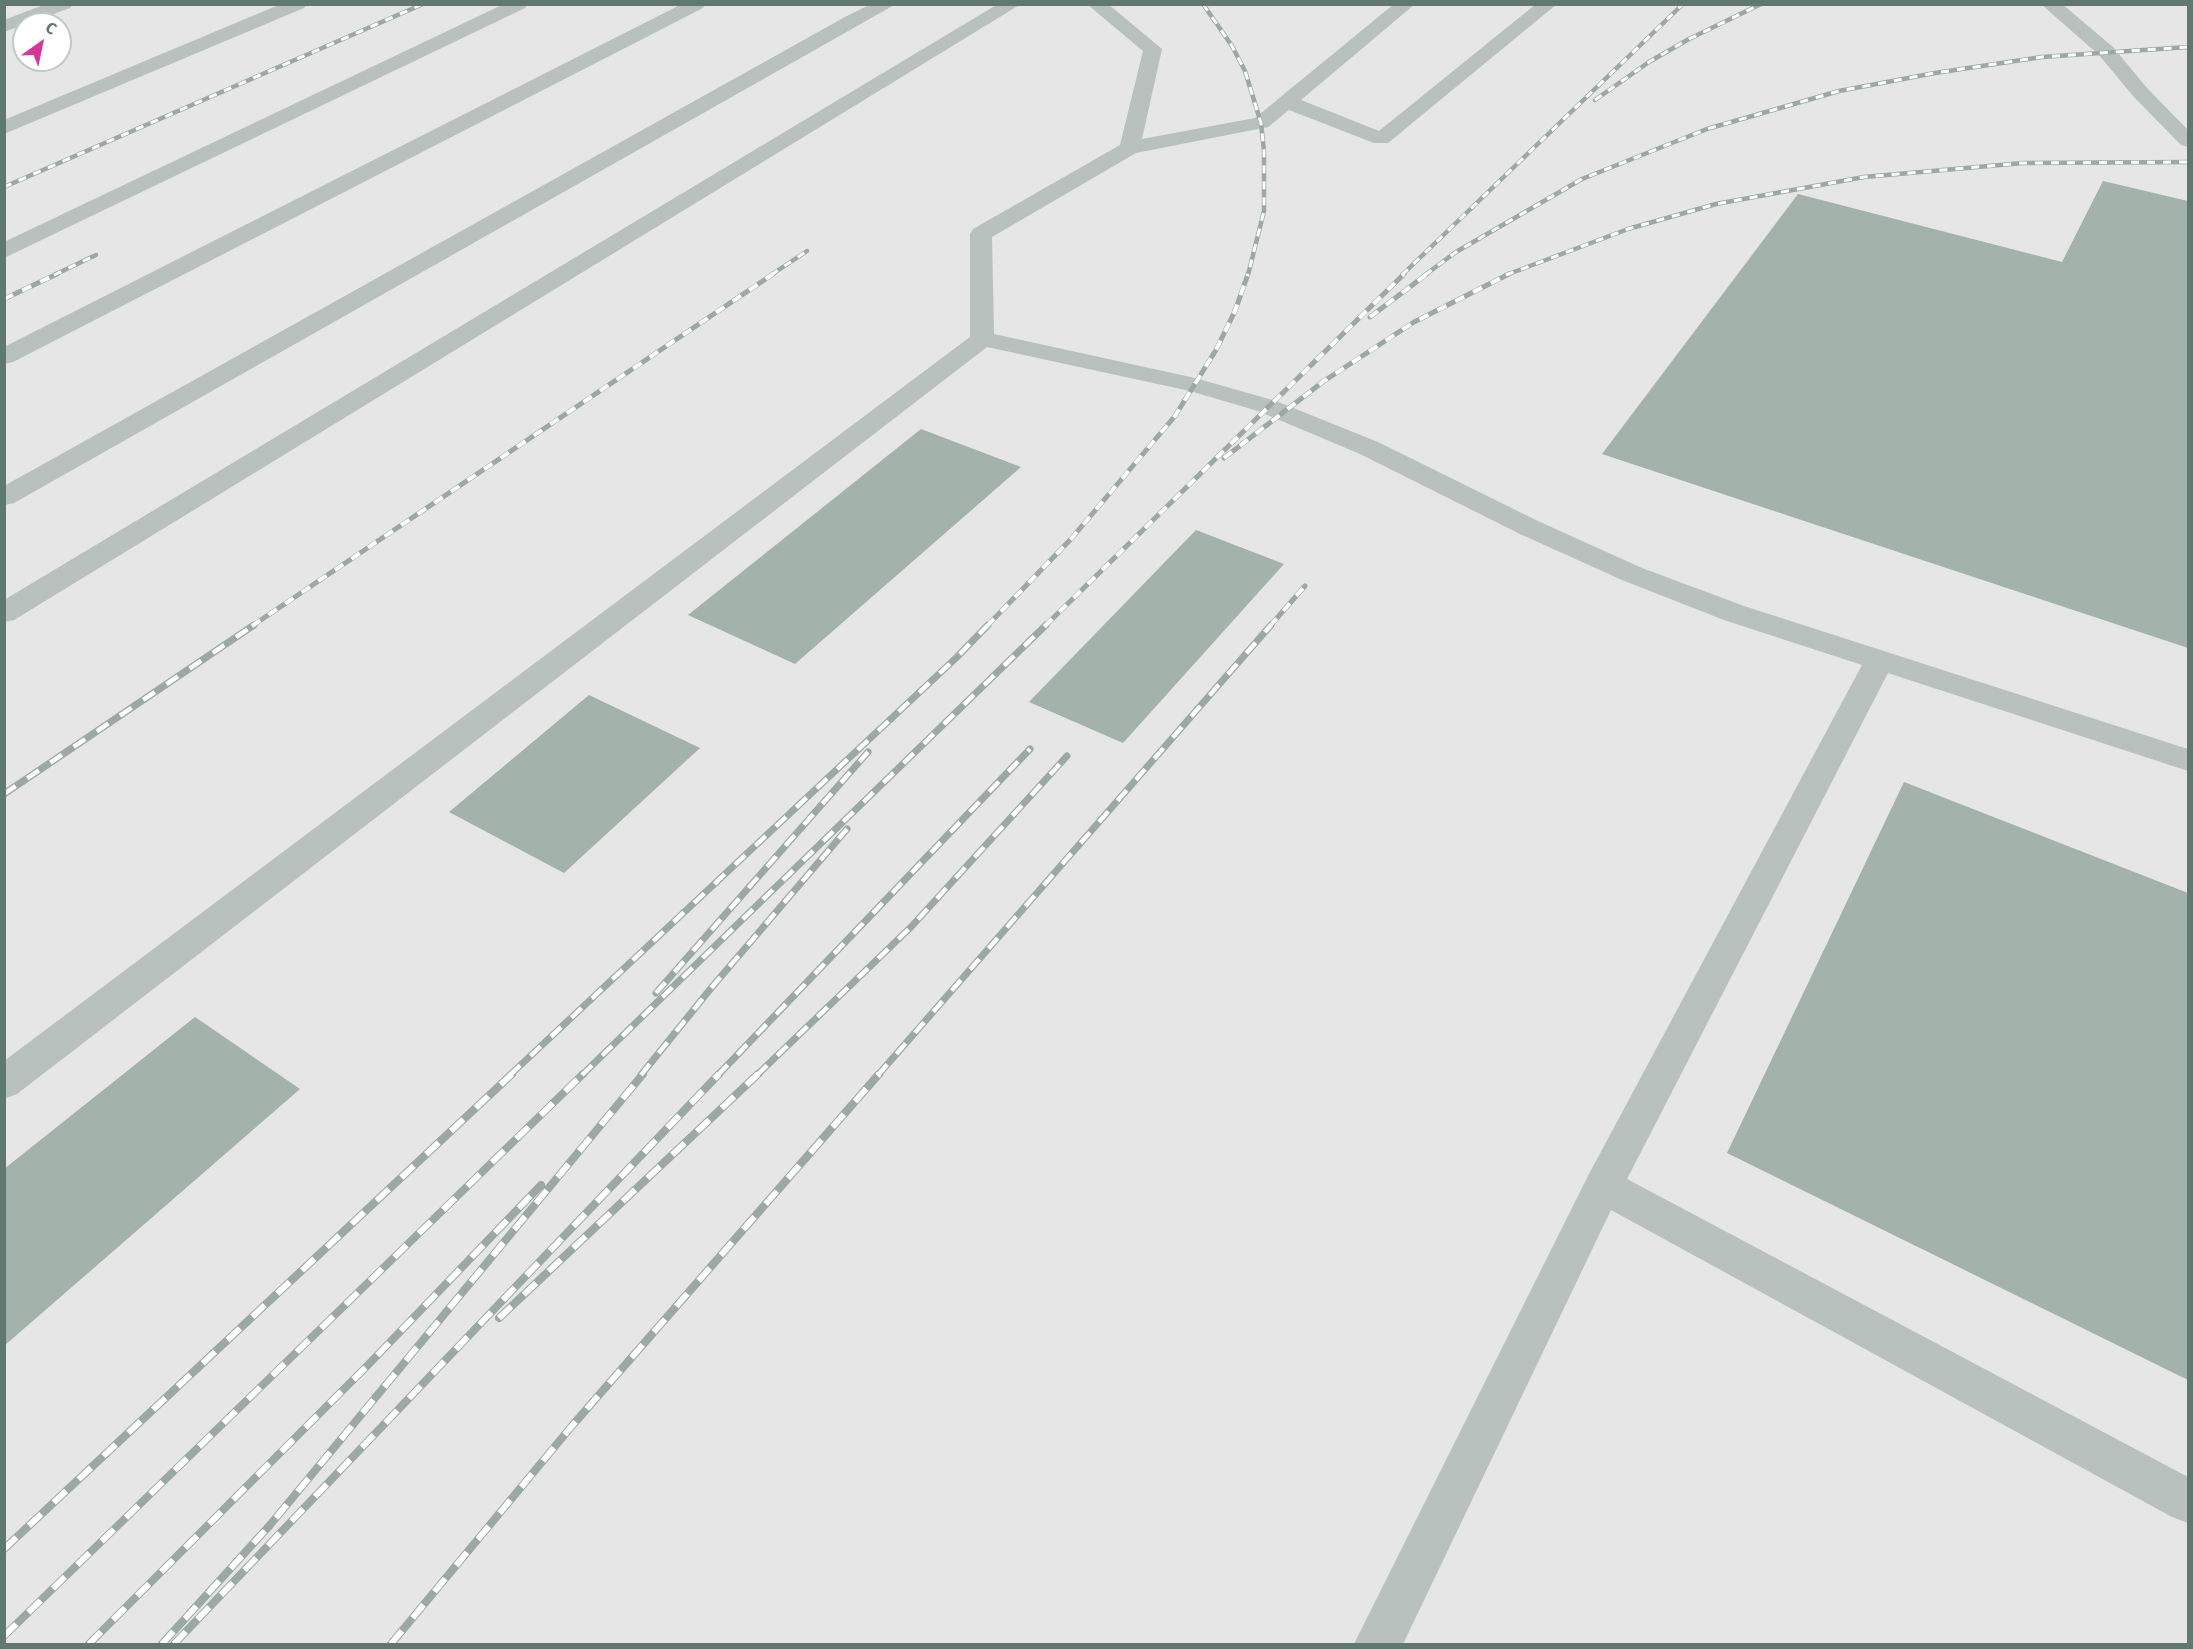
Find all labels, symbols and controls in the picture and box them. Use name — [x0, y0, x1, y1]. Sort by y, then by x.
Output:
north arrow — [12, 12, 72, 72]
text: С — [42, 18, 60, 39]

